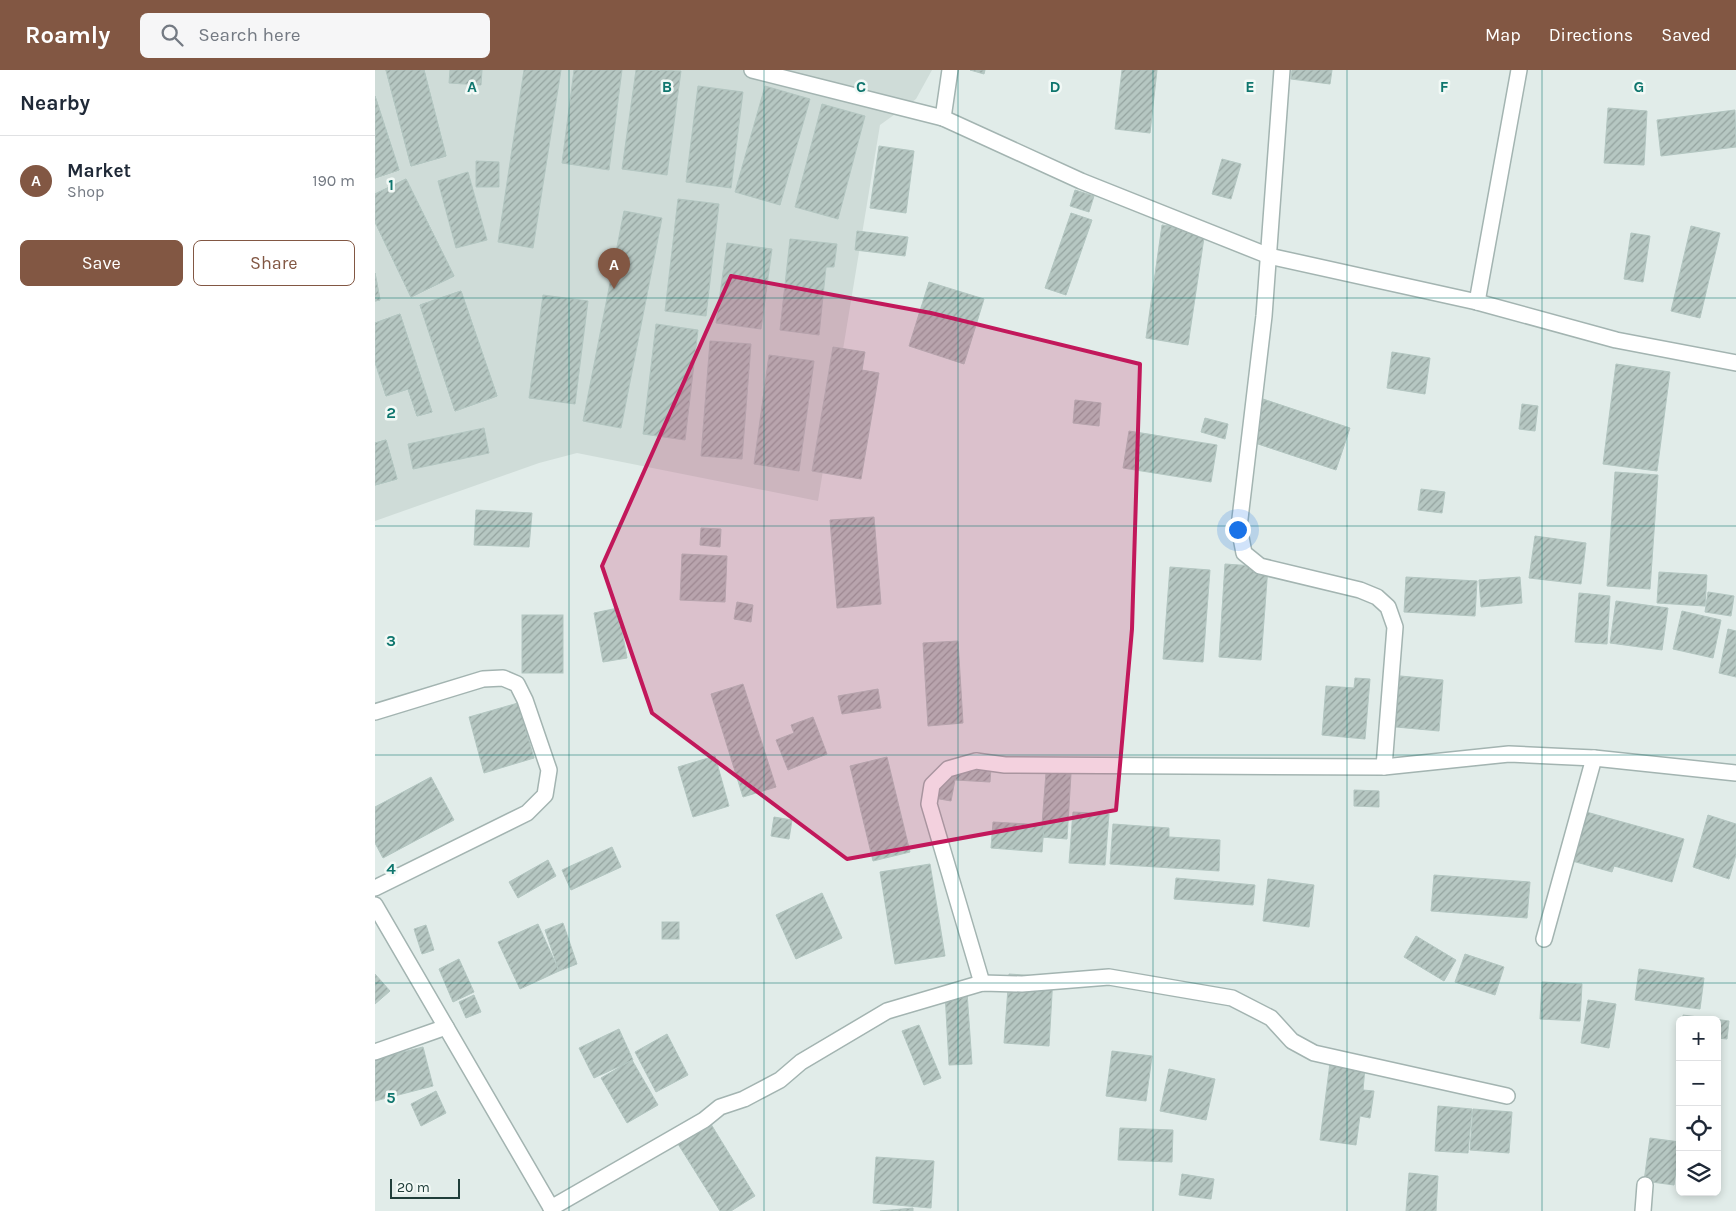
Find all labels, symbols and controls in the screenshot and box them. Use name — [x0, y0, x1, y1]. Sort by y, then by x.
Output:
search box — [140, 13, 490, 58]
text: Roamly — [25, 21, 110, 49]
icon: search — [158, 21, 186, 49]
text: Search here — [198, 24, 300, 46]
text: Map — [1485, 24, 1521, 46]
text: Directions — [1549, 24, 1633, 46]
text: Saved — [1661, 24, 1711, 46]
text: A — [467, 77, 477, 96]
text: B — [662, 77, 672, 96]
text: C — [856, 77, 866, 96]
text: D — [1050, 77, 1061, 96]
text: E — [1245, 77, 1255, 96]
text: F — [1440, 77, 1449, 96]
text: G — [1634, 77, 1644, 96]
text: Nearby — [20, 91, 90, 115]
text: Market — [67, 160, 131, 182]
text: A — [31, 171, 41, 190]
text: 190 m — [312, 171, 355, 190]
text: 1 — [388, 175, 394, 194]
text: Shop — [67, 182, 104, 201]
button: Save — [20, 240, 183, 286]
button: Share — [193, 240, 355, 286]
pin: A — [598, 248, 630, 289]
text: 2 — [386, 403, 396, 422]
your location — [1225, 517, 1251, 543]
text: 3 — [386, 631, 396, 650]
text: 4 — [386, 859, 396, 878]
map controls — [1676, 1016, 1721, 1196]
button: + — [1676, 1016, 1721, 1061]
button: − — [1676, 1061, 1721, 1106]
text: 5 — [386, 1088, 396, 1107]
button: locate — [1676, 1106, 1721, 1151]
button: layers — [1676, 1151, 1721, 1196]
scale bar — [390, 1176, 460, 1199]
text: 20 m — [397, 1179, 430, 1196]

